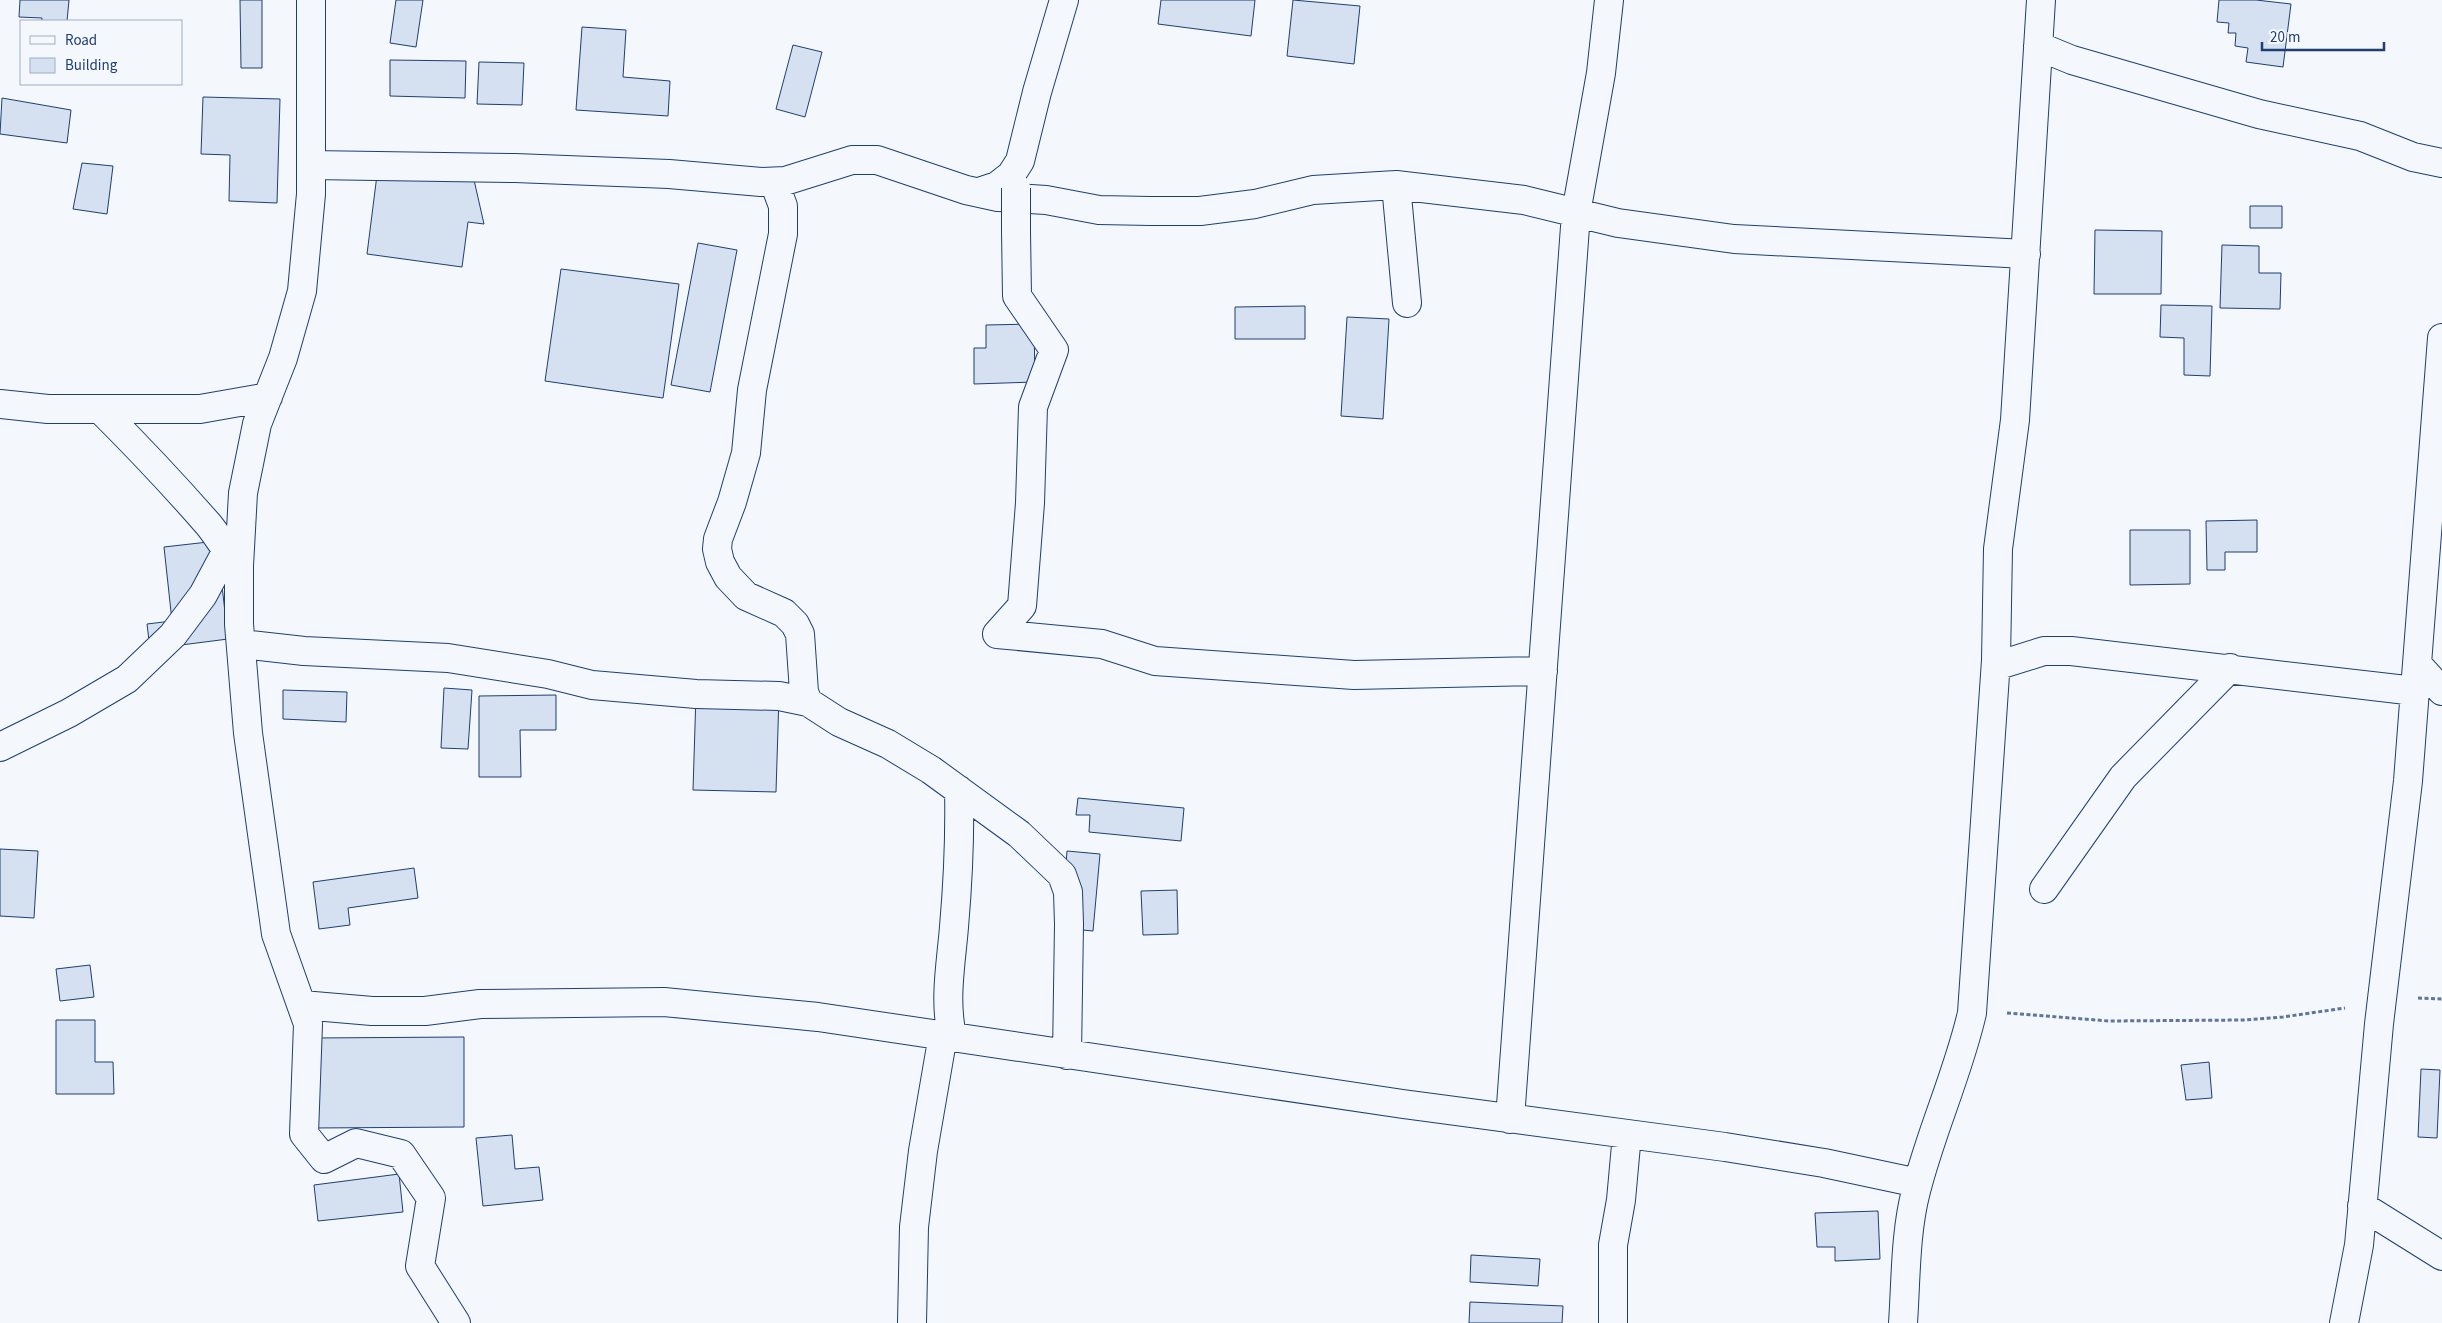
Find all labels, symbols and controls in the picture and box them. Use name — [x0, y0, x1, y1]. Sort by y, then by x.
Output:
legend — [20, 20, 182, 85]
scale bar — [2262, 20, 2384, 52]
text: 20 m — [2270, 27, 2300, 48]
text: Road — [65, 30, 97, 51]
text: Building — [65, 55, 118, 76]

